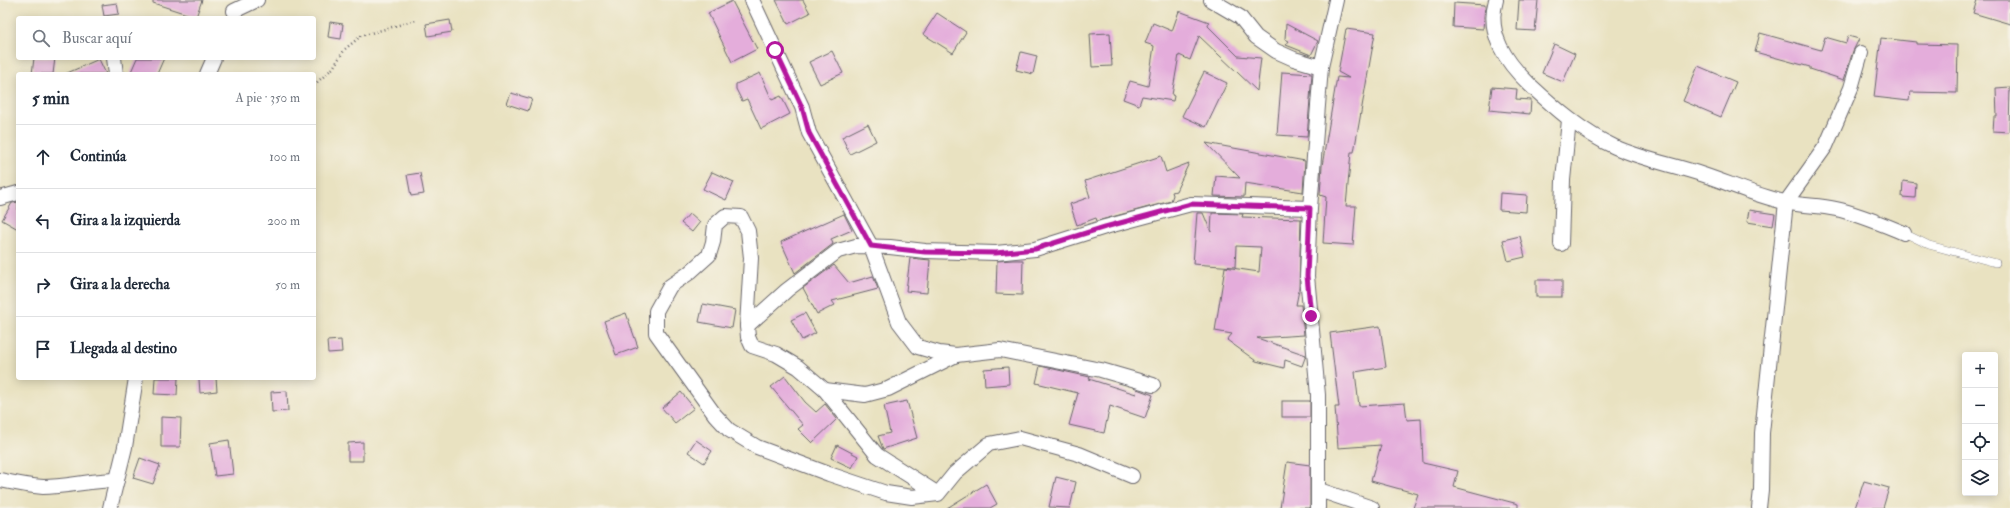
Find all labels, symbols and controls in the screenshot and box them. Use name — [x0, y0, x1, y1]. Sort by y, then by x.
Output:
search box — [16, 16, 316, 60]
icon: search — [30, 27, 52, 49]
text: Buscar aquí — [62, 29, 131, 48]
route start — [766, 41, 784, 59]
text: 5 min — [32, 88, 70, 109]
text: A pie · 350 m — [236, 90, 300, 106]
icon: ahead — [32, 146, 54, 168]
text: Continúa — [70, 147, 126, 166]
text: 100 m — [269, 149, 300, 165]
icon: left — [32, 210, 54, 232]
text: Gira a la izquierda — [70, 211, 180, 230]
text: 200 m — [267, 213, 300, 229]
icon: right — [32, 274, 54, 296]
text: Gira a la derecha — [70, 275, 170, 294]
text: 50 m — [275, 277, 300, 293]
route end — [1302, 307, 1320, 325]
icon: arrive — [32, 338, 54, 360]
text: Llegada al destino — [70, 339, 177, 358]
map controls — [1962, 352, 1998, 496]
button: + — [1962, 352, 1998, 388]
button: − — [1962, 388, 1998, 424]
button: locate — [1962, 424, 1998, 460]
button: layers — [1962, 460, 1998, 496]

